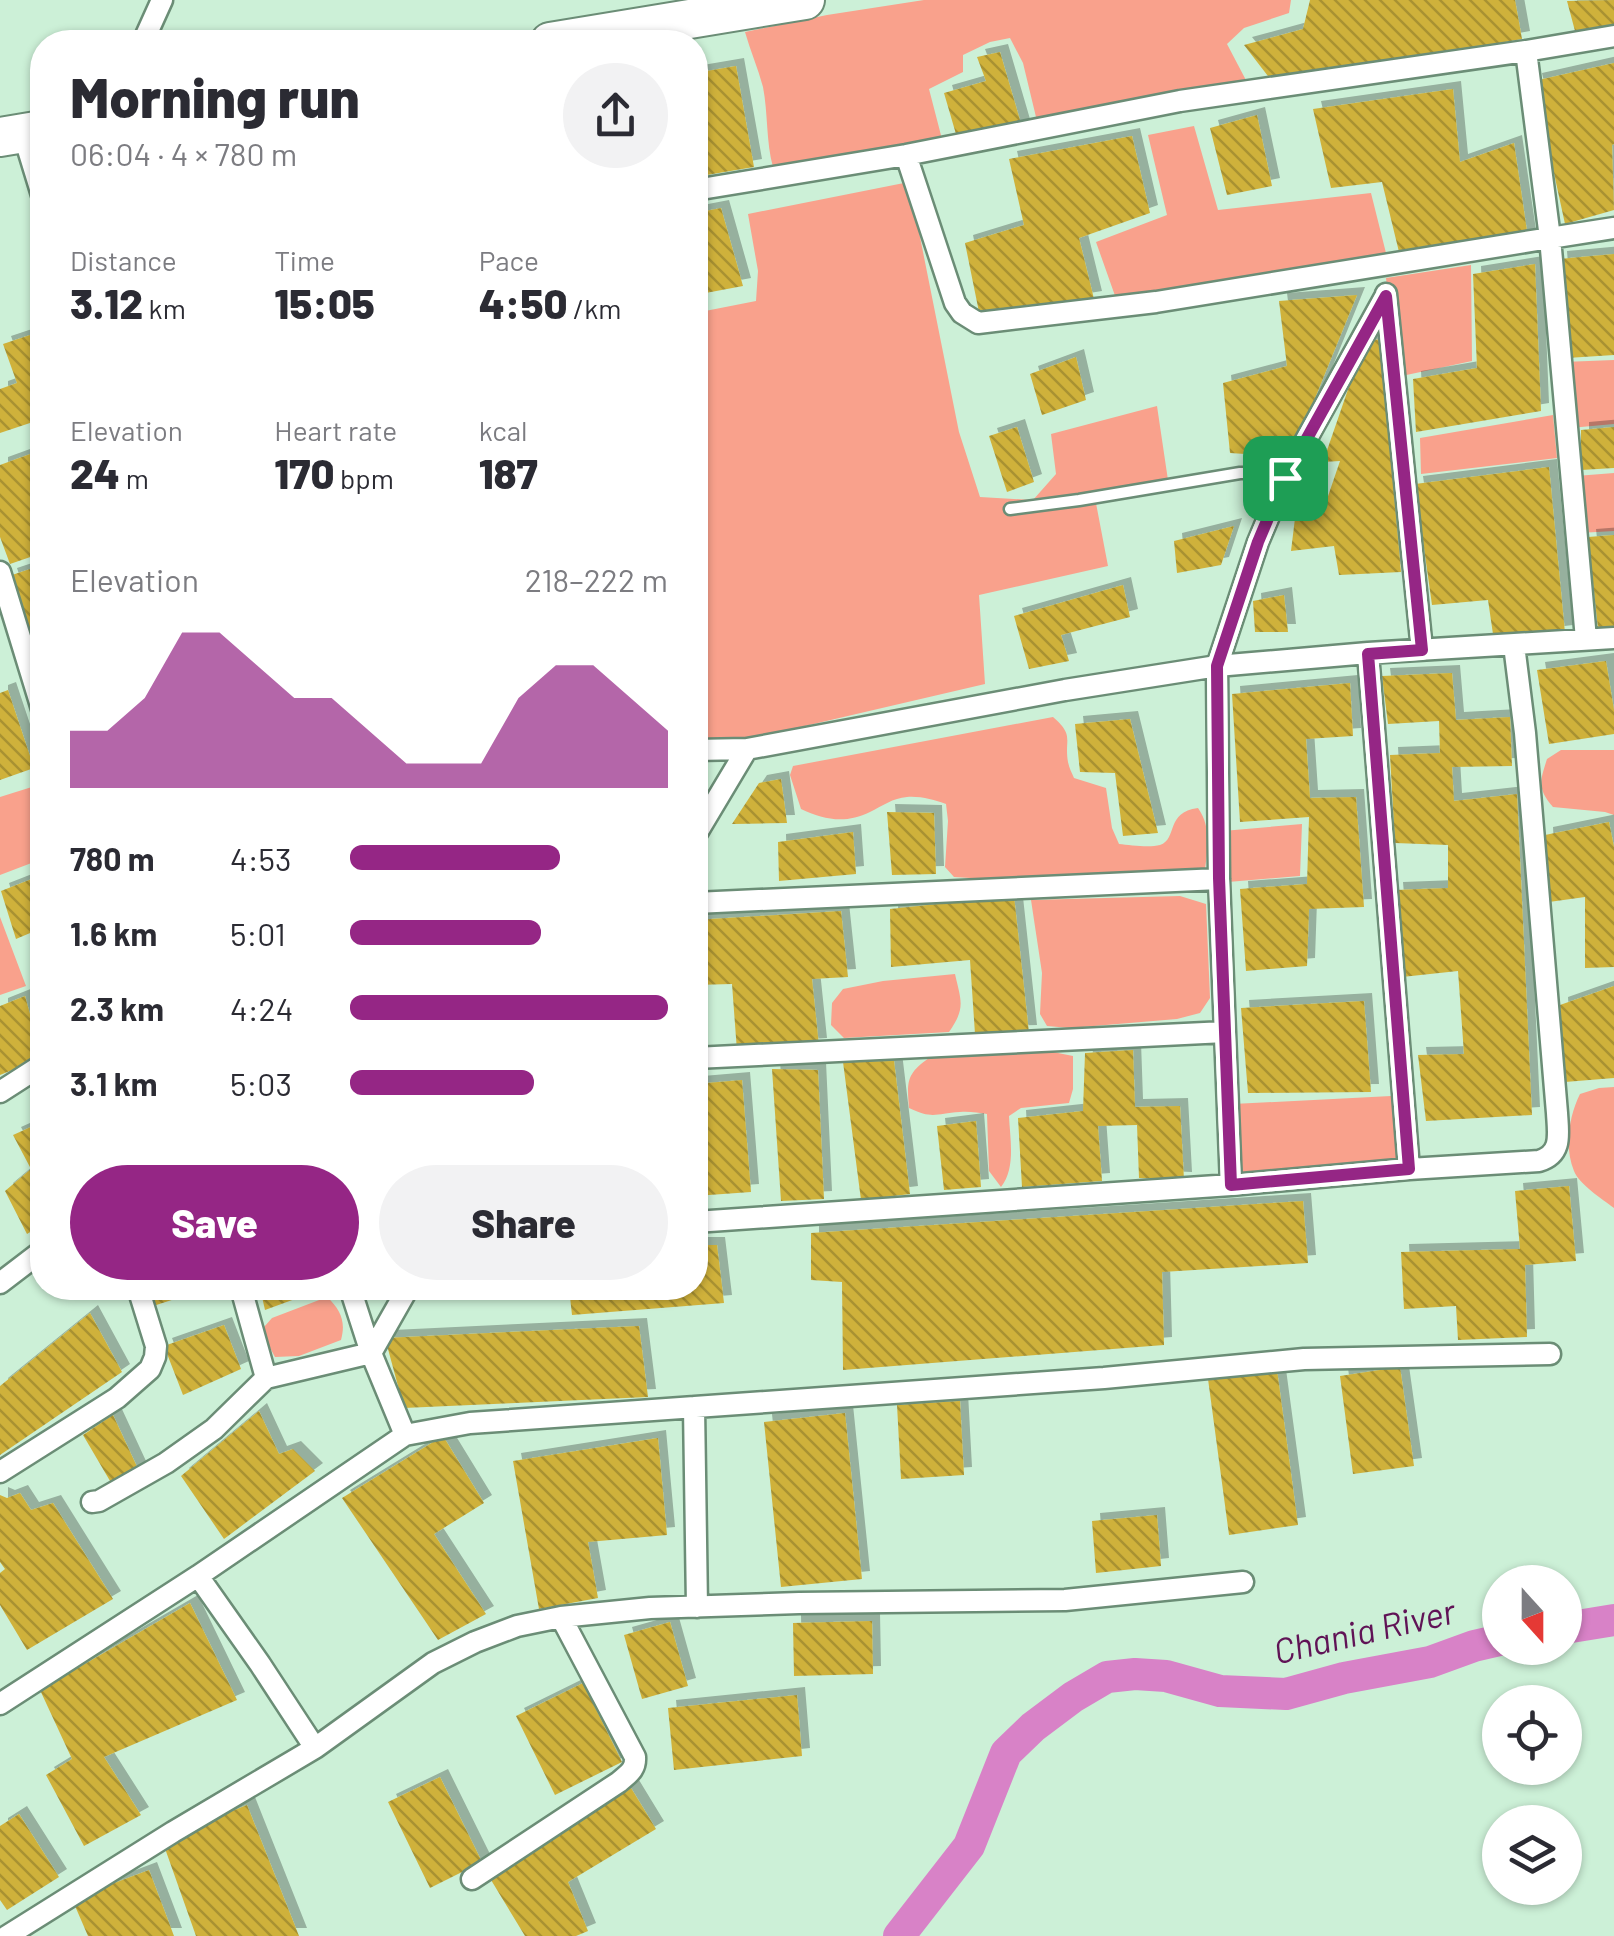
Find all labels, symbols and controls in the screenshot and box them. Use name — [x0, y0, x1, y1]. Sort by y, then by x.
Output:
text: Morning run — [70, 63, 360, 129]
button: share — [563, 63, 668, 168]
text: 06:04 · 4 × 780 m — [70, 134, 297, 172]
text: Distance — [70, 243, 177, 277]
text: Time — [274, 243, 335, 277]
text: Pace — [479, 243, 539, 277]
text: 3.12 — [70, 277, 143, 327]
text: 15:05 — [274, 277, 375, 327]
text: 4:50 — [479, 277, 568, 327]
text: km — [143, 291, 186, 325]
text: /km — [568, 291, 621, 325]
text: Elevation — [70, 413, 183, 447]
text: Heart rate — [274, 413, 397, 447]
text: kcal — [479, 413, 527, 447]
pin — [1243, 436, 1328, 521]
text: 24 — [70, 447, 120, 497]
text: 170 — [274, 447, 334, 497]
text: 187 — [479, 447, 538, 497]
icon: arrive — [1258, 451, 1313, 506]
text: m — [120, 461, 149, 495]
text: bpm — [334, 461, 394, 495]
text: Elevation — [70, 560, 199, 598]
text: 218–222 m — [525, 560, 668, 598]
text: 780 m — [70, 839, 155, 877]
text: 4:53 — [230, 839, 291, 877]
text: 1.6 km — [70, 914, 157, 952]
text: 5:01 — [230, 914, 286, 952]
text: 2.3 km — [70, 989, 164, 1027]
text: 4:24 — [230, 989, 293, 1027]
text: 3.1 km — [70, 1064, 157, 1102]
text: 5:03 — [230, 1064, 292, 1102]
button: Save — [70, 1165, 359, 1280]
button: Share — [379, 1165, 668, 1280]
north arrow — [1482, 1565, 1582, 1665]
map controls — [1482, 1565, 1582, 1905]
water label: Chania River — [1269, 1588, 1461, 1671]
button: locate — [1482, 1685, 1582, 1785]
button: layers — [1482, 1805, 1582, 1905]

